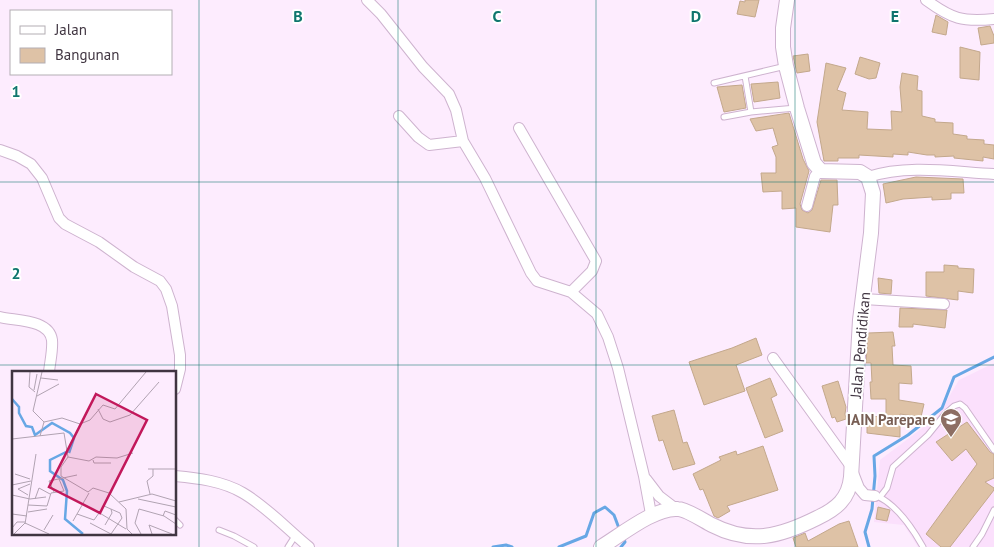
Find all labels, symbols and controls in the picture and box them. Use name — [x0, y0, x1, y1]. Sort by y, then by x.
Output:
text: B — [293, 6, 303, 26]
text: C — [493, 6, 502, 26]
text: D — [691, 6, 701, 26]
text: E — [891, 6, 899, 26]
legend — [10, 10, 172, 75]
text: Jalan — [54, 20, 87, 39]
text: Bangunan — [55, 45, 119, 64]
text: 1 — [11, 81, 21, 101]
text: 2 — [11, 263, 21, 283]
street label: Jalan Pendidikan — [846, 291, 874, 400]
inset map — [12, 371, 176, 534]
school or university icon: IAIN Parepare — [939, 407, 963, 438]
place label: IAIN Parepare — [847, 410, 935, 429]

